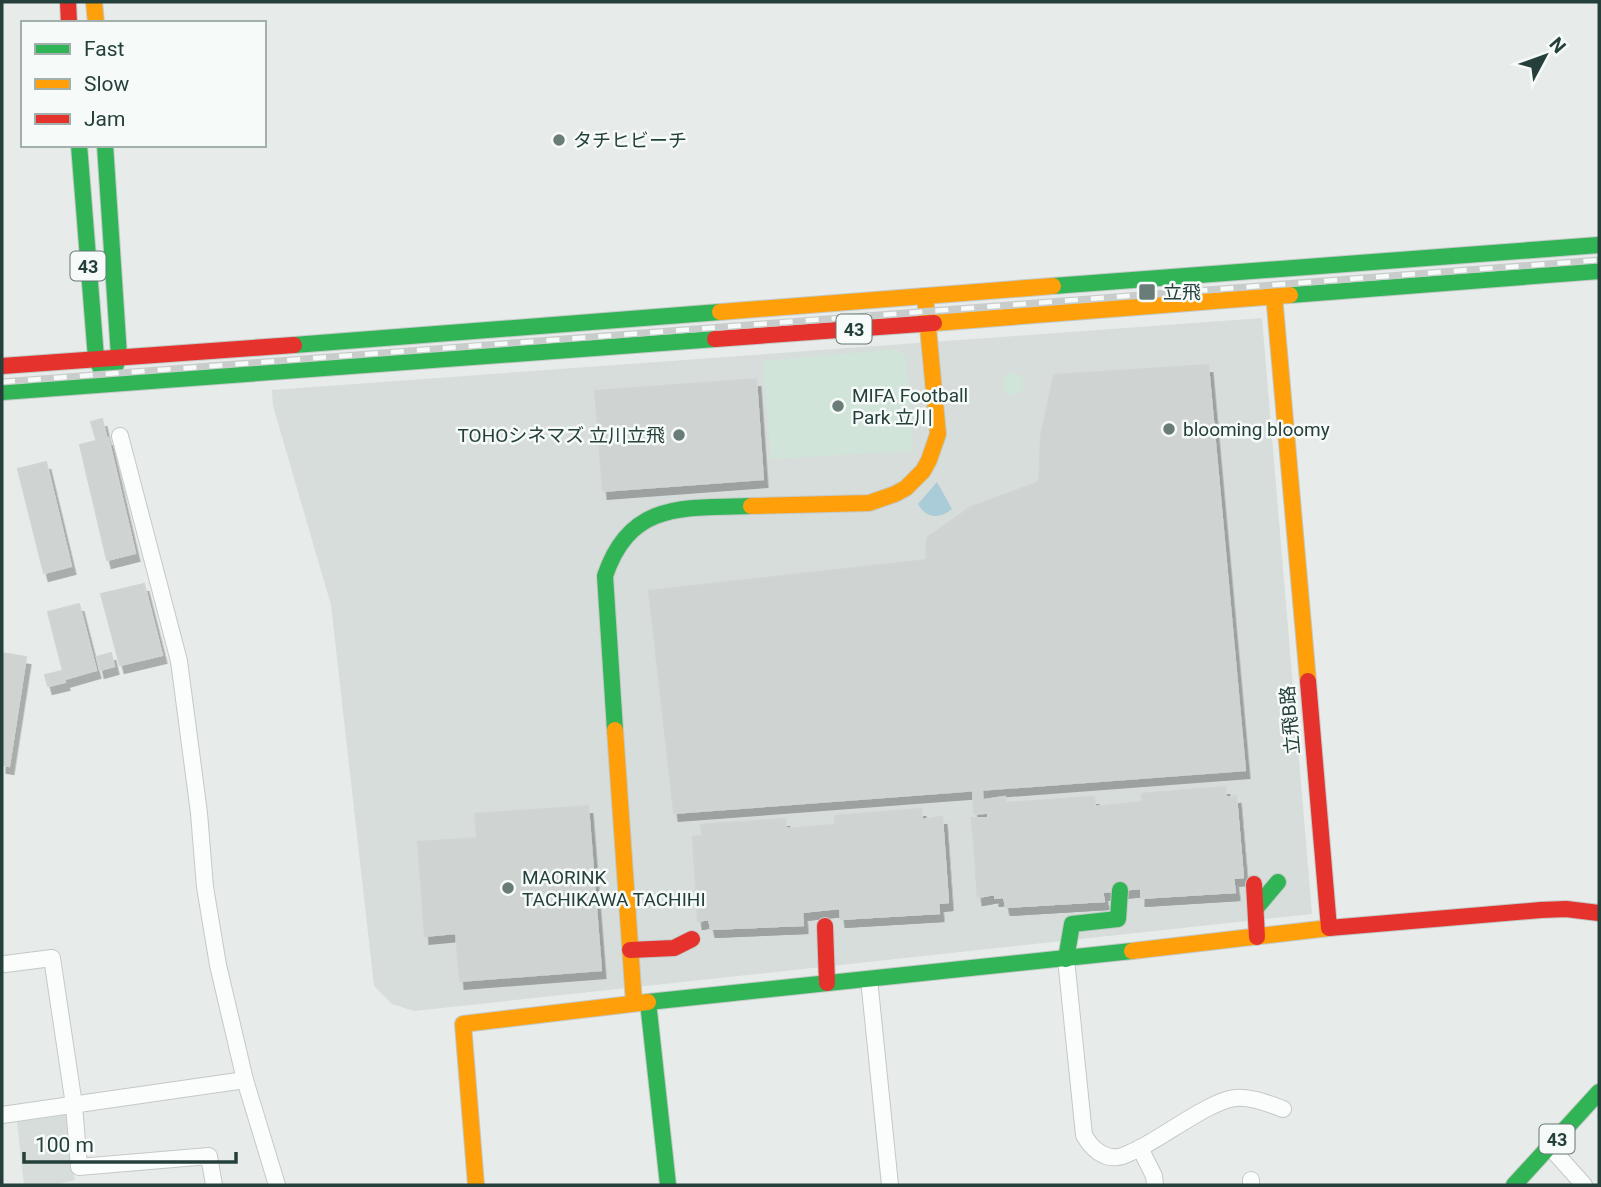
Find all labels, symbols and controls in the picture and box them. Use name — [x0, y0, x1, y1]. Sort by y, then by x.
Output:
legend — [21, 21, 266, 147]
north arrow — [1510, 21, 1580, 91]
text: N — [1544, 33, 1571, 58]
text: Fast — [84, 37, 125, 61]
text: Slow — [84, 72, 130, 96]
text: Jam — [84, 107, 125, 131]
place label: タチヒビーチ — [573, 129, 687, 152]
marker: タチヒビーチ — [551, 132, 567, 148]
road number: 43 — [70, 252, 106, 280]
place label: 立飛 — [1163, 281, 1201, 304]
marker: 立飛 — [1137, 282, 1157, 302]
road number: 43 — [836, 314, 872, 344]
place label: MIFA Football Park 立川 — [852, 384, 968, 429]
marker: MIFA Football Park 立川 — [830, 398, 846, 414]
place label: blooming bloomy — [1183, 418, 1330, 441]
marker: blooming bloomy — [1161, 421, 1177, 437]
place label: TOHOシネマズ 立川立飛 — [458, 424, 665, 447]
marker: TOHOシネマズ 立川立飛 — [671, 427, 687, 443]
street label: 立飛B路 — [1276, 685, 1304, 755]
place label: MAORINK TACHIKAWA TACHIHI — [522, 866, 706, 911]
marker: MAORINK TACHIKAWA TACHIHI — [500, 880, 516, 896]
scale bar — [24, 1120, 236, 1164]
road number: 43 — [1540, 1124, 1574, 1154]
text: 100 m — [35, 1133, 94, 1157]

